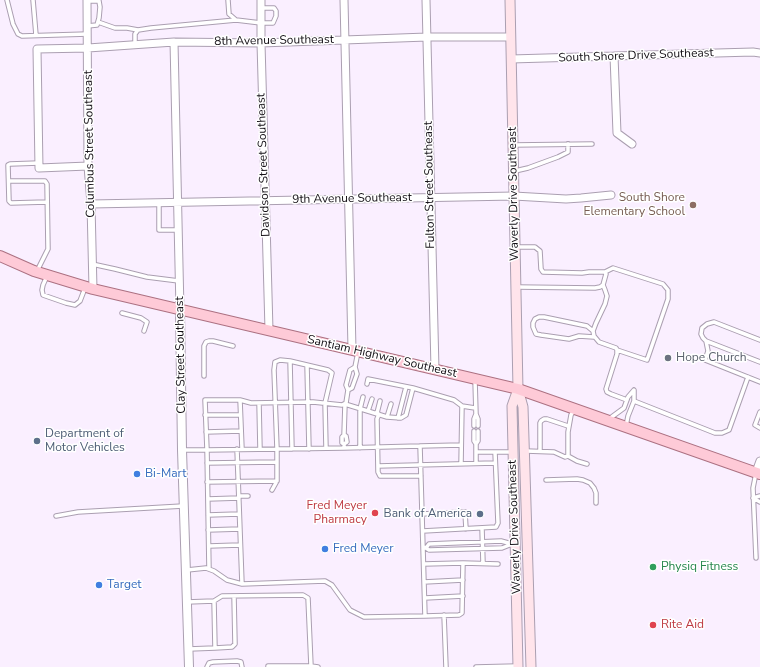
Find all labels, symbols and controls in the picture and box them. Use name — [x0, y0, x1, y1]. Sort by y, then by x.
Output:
street label: 8th Avenue Southeast — [214, 33, 334, 49]
street label: South Shore Drive Southeast — [558, 46, 714, 66]
street label: Columbus Street Southeast — [82, 70, 98, 218]
street label: Davidson Street Southeast — [254, 93, 274, 237]
street label: Fulton Street Southeast — [422, 121, 438, 249]
street label: Waverly Drive Southeast — [506, 127, 522, 261]
street label: 9th Avenue Southeast — [292, 191, 412, 207]
place label: South Shore Elementary School — [584, 191, 685, 219]
marker: South Shore Elementary School — [688, 200, 698, 210]
street label: Clay Street Southeast — [173, 296, 189, 414]
street label: Santiam Highway Southeast — [306, 333, 458, 381]
place label: Hope Church — [676, 351, 746, 365]
marker: Hope Church — [663, 353, 673, 363]
place label: Department of Motor Vehicles — [45, 427, 125, 455]
marker: Department of Motor Vehicles — [32, 436, 42, 446]
street label: Waverly Drive Southeast — [505, 460, 525, 594]
place label: Bi-Mart — [145, 467, 186, 481]
marker: Bi-Mart — [132, 469, 142, 479]
place label: Fred Meyer Pharmacy — [307, 499, 367, 527]
place label: Bank of America — [384, 507, 472, 521]
marker: Fred Meyer Pharmacy — [370, 508, 380, 518]
marker: Bank of America — [475, 509, 485, 519]
place label: Fred Meyer — [333, 542, 393, 556]
marker: Fred Meyer — [320, 544, 330, 554]
place label: Physiq Fitness — [661, 560, 738, 574]
marker: Physiq Fitness — [648, 562, 658, 572]
place label: Target — [107, 578, 141, 592]
marker: Target — [94, 580, 104, 590]
place label: Rite Aid — [661, 618, 704, 632]
marker: Rite Aid — [648, 620, 658, 630]

